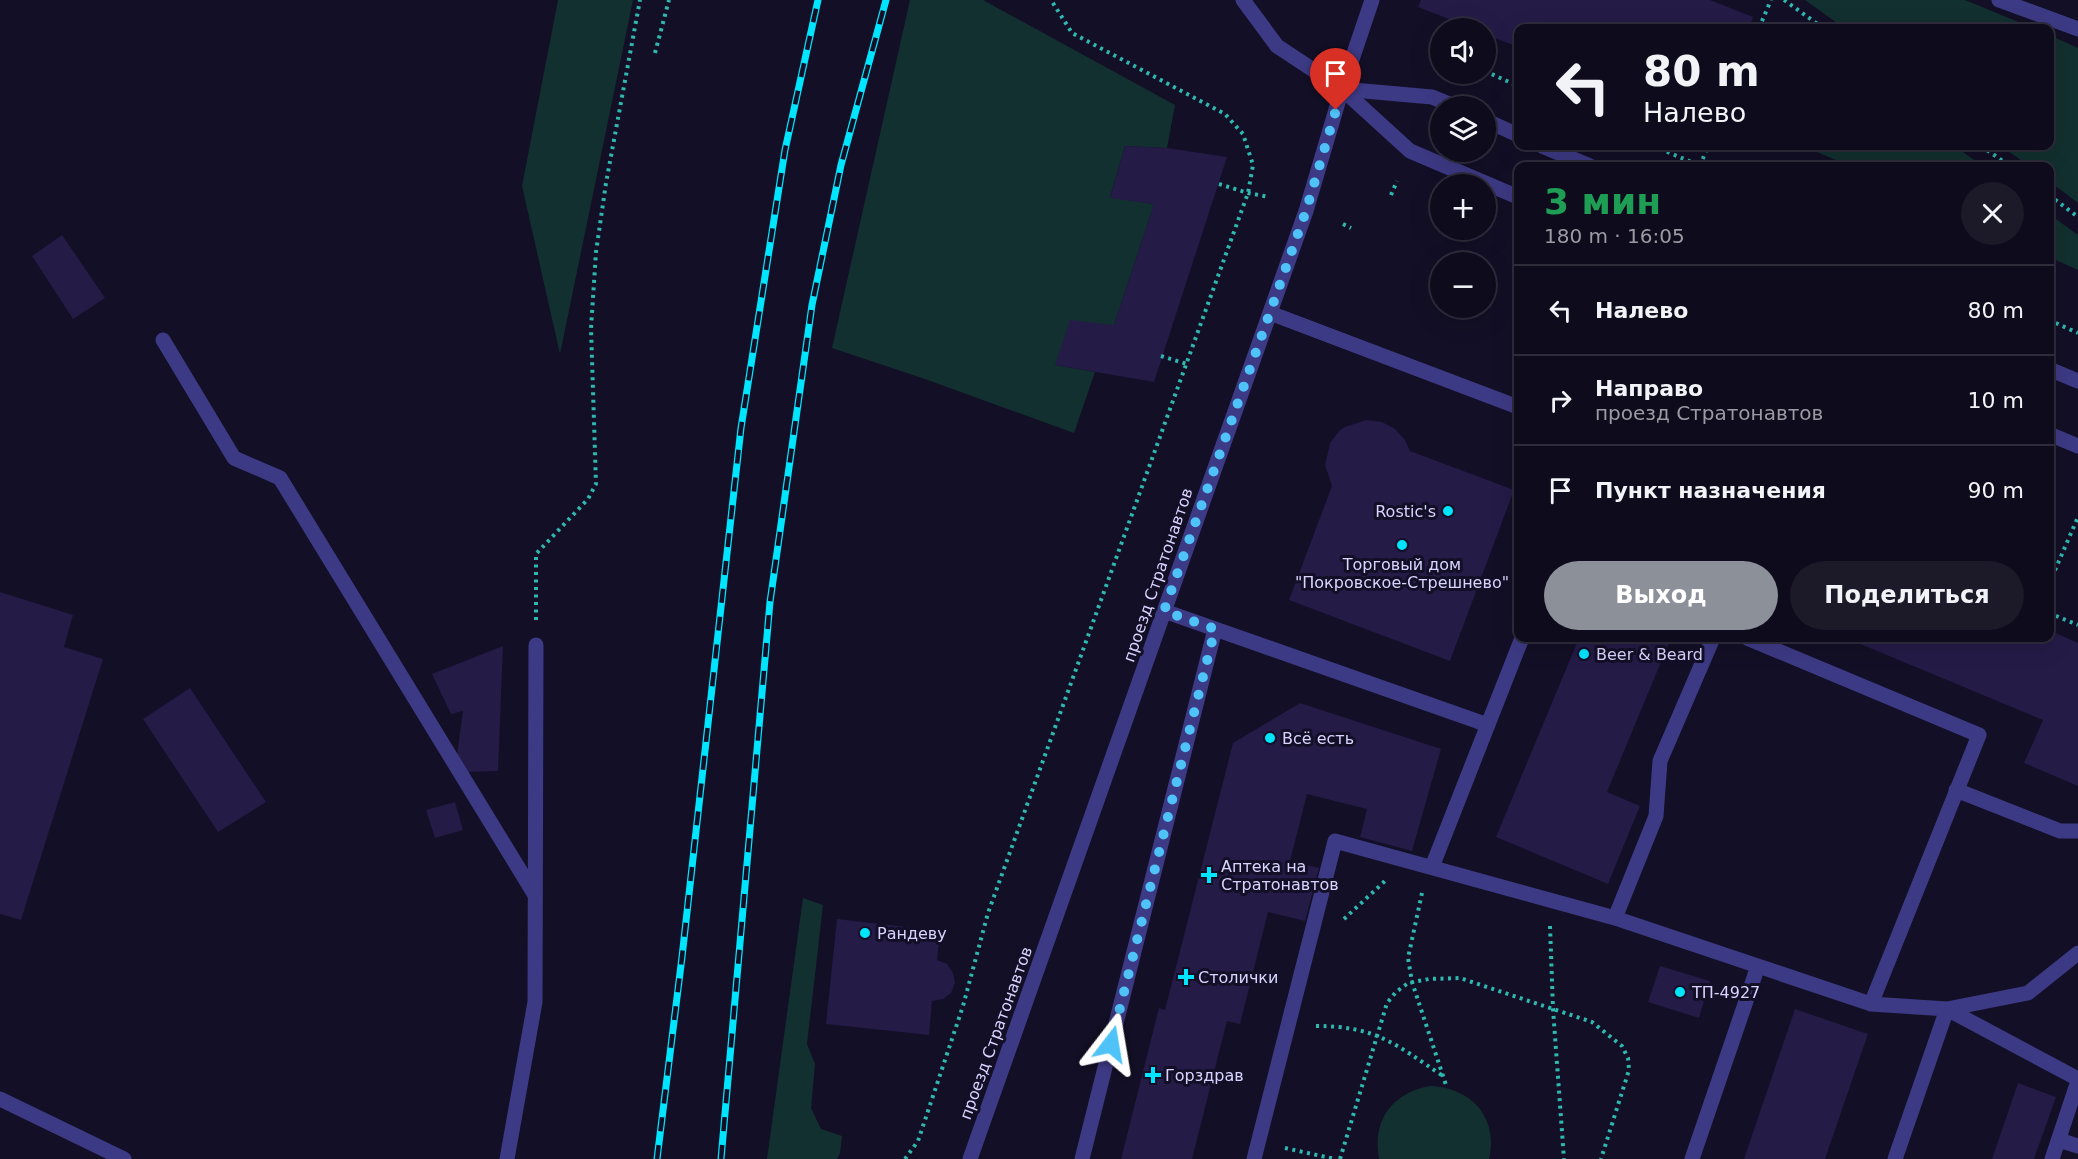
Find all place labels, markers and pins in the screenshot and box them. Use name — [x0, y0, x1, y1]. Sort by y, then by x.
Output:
pin — [1310, 48, 1361, 110]
place label: Rostic's — [1375, 502, 1436, 521]
marker: Rostic's — [1441, 504, 1455, 518]
marker: Торговый дом "Покровское-Стрешнево" — [1395, 538, 1409, 552]
place label: Торговый дом "Покровское-Стрешнево" — [1295, 555, 1509, 592]
place label: Beer & Beard — [1596, 645, 1703, 664]
marker: Beer & Beard — [1577, 647, 1591, 661]
place label: Всё есть — [1282, 729, 1354, 748]
marker: Всё есть — [1263, 731, 1277, 745]
place label: Аптека на Стратонавтов — [1221, 857, 1339, 894]
marker: Аптека на Стратонавтов — [1202, 868, 1216, 882]
place label: Рандеву — [877, 924, 947, 943]
marker: Рандеву — [858, 926, 872, 940]
place label: Столички — [1198, 968, 1278, 987]
marker: Столички — [1179, 970, 1193, 984]
place label: ТП-4927 — [1691, 983, 1760, 1002]
marker: ТП-4927 — [1673, 985, 1687, 999]
place label: Горздрав — [1165, 1066, 1244, 1085]
marker: Горздрав — [1146, 1068, 1160, 1082]

